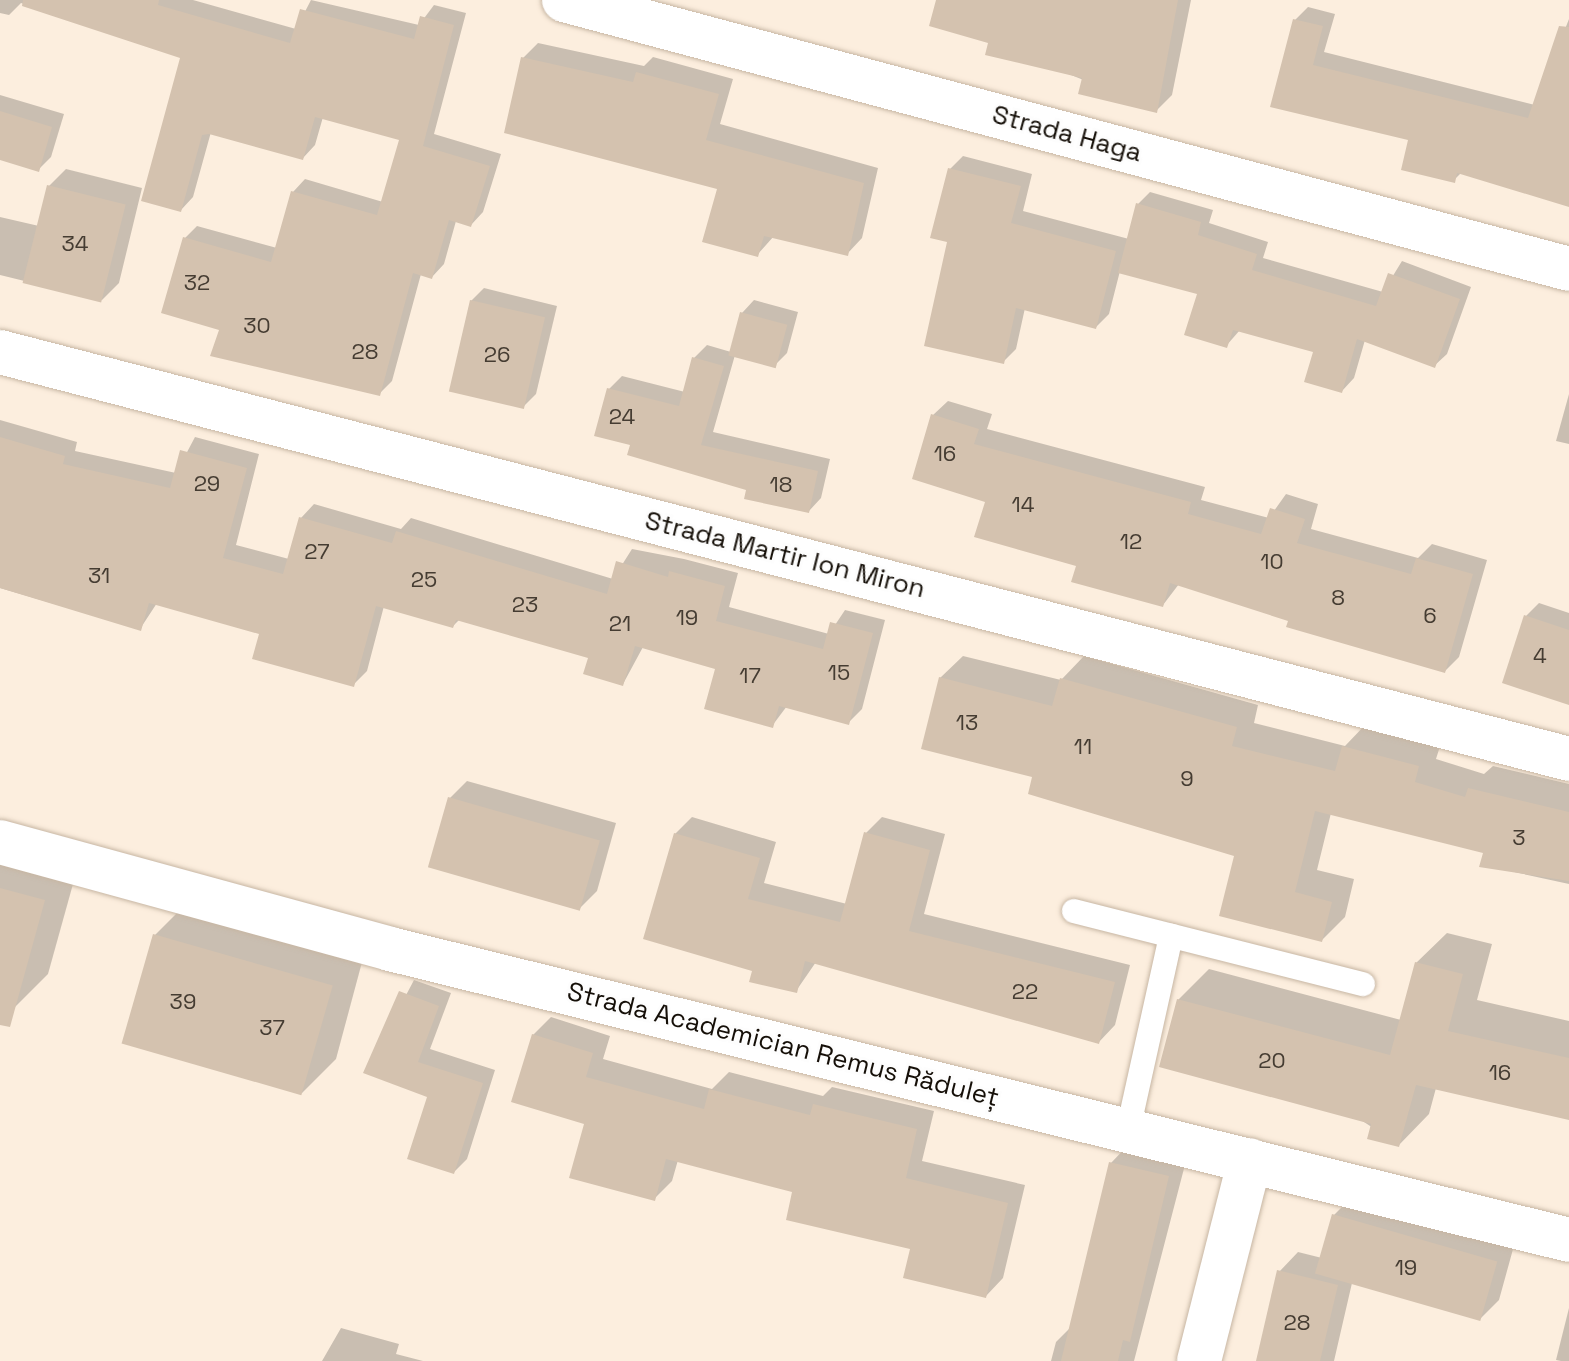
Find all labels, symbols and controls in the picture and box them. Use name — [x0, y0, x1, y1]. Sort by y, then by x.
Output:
street label: Strada Haga — [989, 99, 1145, 169]
house number: 34 — [61, 231, 89, 257]
house number: 32 — [184, 270, 210, 296]
house number: 30 — [243, 313, 271, 339]
house number: 28 — [352, 339, 378, 365]
house number: 26 — [484, 342, 510, 368]
house number: 24 — [609, 404, 635, 430]
house number: 16 — [934, 441, 956, 467]
house number: 29 — [194, 471, 220, 497]
house number: 18 — [770, 472, 792, 498]
house number: 14 — [1012, 492, 1034, 518]
street label: Strada Martir Ion Miron — [642, 505, 928, 605]
house number: 12 — [1120, 529, 1142, 555]
house number: 27 — [304, 539, 330, 565]
house number: 10 — [1260, 549, 1284, 575]
house number: 31 — [88, 563, 110, 589]
house number: 25 — [411, 567, 437, 593]
house number: 8 — [1331, 585, 1345, 611]
house number: 23 — [512, 592, 538, 618]
house number: 6 — [1423, 603, 1437, 629]
house number: 19 — [676, 605, 698, 631]
house number: 21 — [609, 611, 631, 637]
house number: 4 — [1533, 643, 1547, 669]
house number: 15 — [828, 660, 850, 686]
house number: 17 — [739, 663, 761, 689]
house number: 13 — [956, 710, 978, 736]
house number: 11 — [1074, 734, 1092, 760]
house number: 9 — [1180, 766, 1194, 792]
house number: 3 — [1512, 825, 1526, 851]
street label: Strada Academician Remus Răduleț — [564, 976, 1002, 1114]
house number: 22 — [1012, 979, 1038, 1005]
house number: 39 — [170, 989, 196, 1015]
house number: 37 — [259, 1015, 285, 1041]
house number: 20 — [1258, 1048, 1286, 1074]
house number: 16 — [1489, 1060, 1511, 1086]
house number: 19 — [1395, 1255, 1417, 1281]
house number: 28 — [1284, 1310, 1310, 1336]

